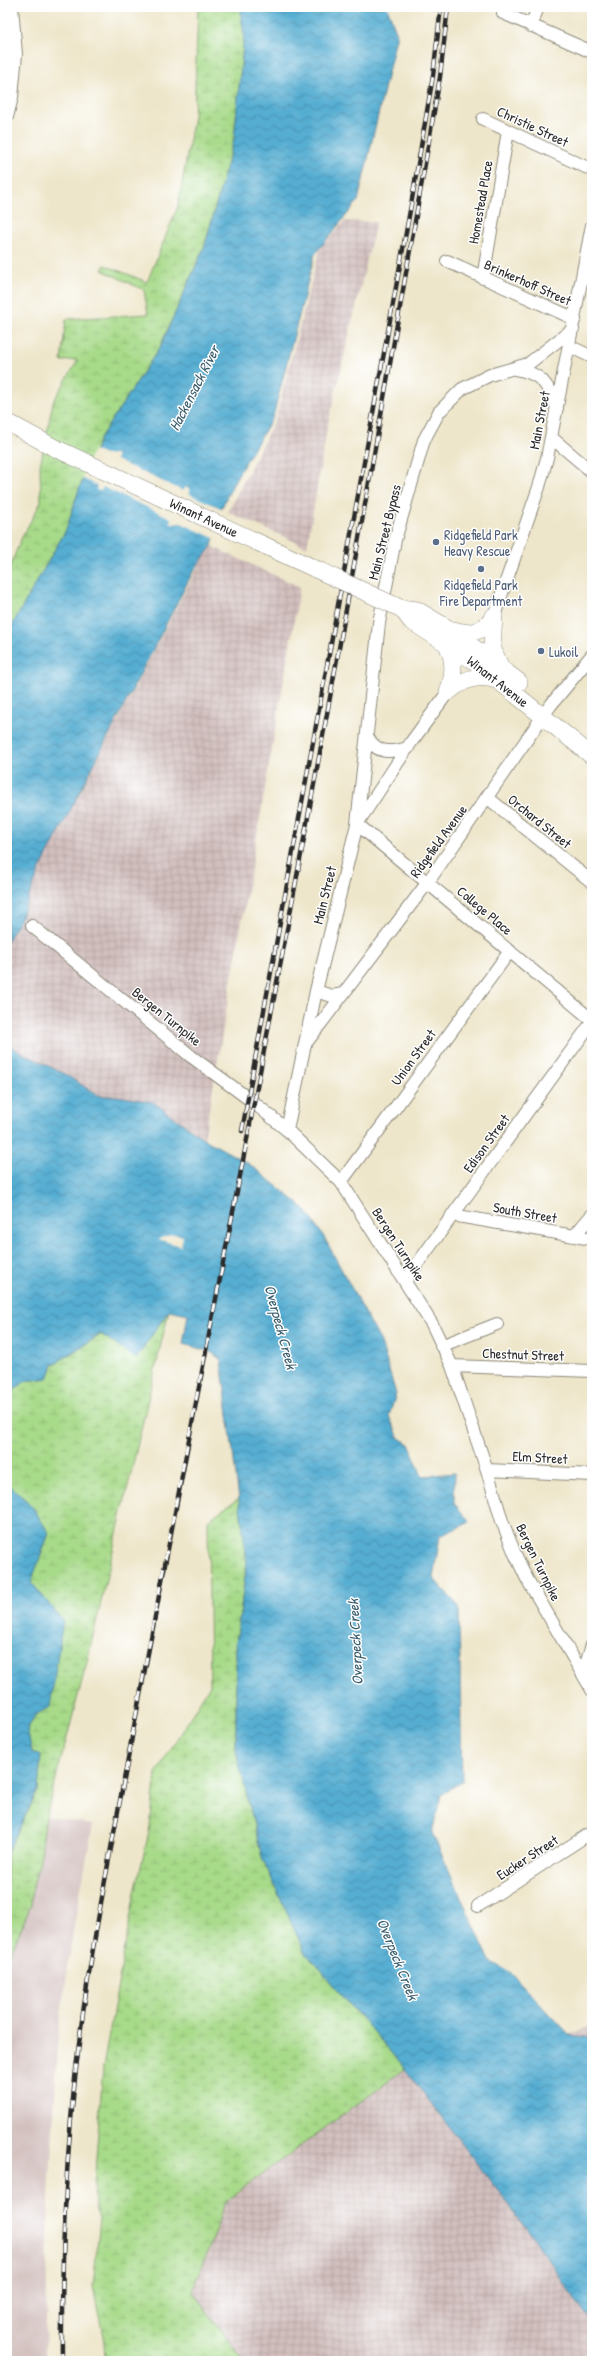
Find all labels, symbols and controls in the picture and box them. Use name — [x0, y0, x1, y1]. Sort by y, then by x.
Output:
street label: Christie Street — [494, 101, 572, 151]
street label: Homestead Place — [463, 158, 497, 245]
street label: Brinkerhoff Street — [481, 254, 575, 310]
water label: Hackensack River — [164, 340, 225, 434]
street label: Main Street — [524, 389, 554, 451]
street label: Main Street Bypass — [363, 482, 406, 582]
street label: Winant Avenue — [167, 493, 242, 541]
place label: Ridgefield Park Heavy Rescue — [444, 525, 518, 561]
marker: Ridgefield Park Heavy Rescue — [431, 537, 441, 547]
marker: Ridgefield Park Fire Department — [476, 564, 486, 574]
place label: Ridgefield Park Fire Department — [439, 575, 523, 611]
place label: Lukoil — [549, 642, 578, 661]
marker: Lukoil — [536, 646, 546, 656]
street label: Winant Avenue — [463, 651, 533, 711]
street label: Orchard Street — [504, 790, 576, 853]
street label: Ridgefield Avenue — [405, 800, 472, 882]
street label: Main Street — [308, 864, 340, 926]
street label: College Place — [453, 881, 517, 940]
street label: Bergen Turnpike — [128, 982, 206, 1051]
street label: Union Street — [386, 1025, 440, 1089]
street label: Edison Street — [458, 1110, 514, 1176]
street label: South Street — [492, 1197, 558, 1227]
street label: Bergen Turnpike — [367, 1204, 430, 1285]
water label: Overpeck Creek — [260, 1283, 303, 1373]
street label: Chestnut Street — [482, 1343, 564, 1365]
street label: Elm Street — [512, 1446, 568, 1468]
street label: Bergen Turnpike — [511, 1520, 566, 1605]
water label: Overpeck Creek — [342, 1597, 368, 1686]
street label: Eucker Street — [493, 1830, 562, 1884]
water label: Overpeck Creek — [372, 1915, 425, 2005]

